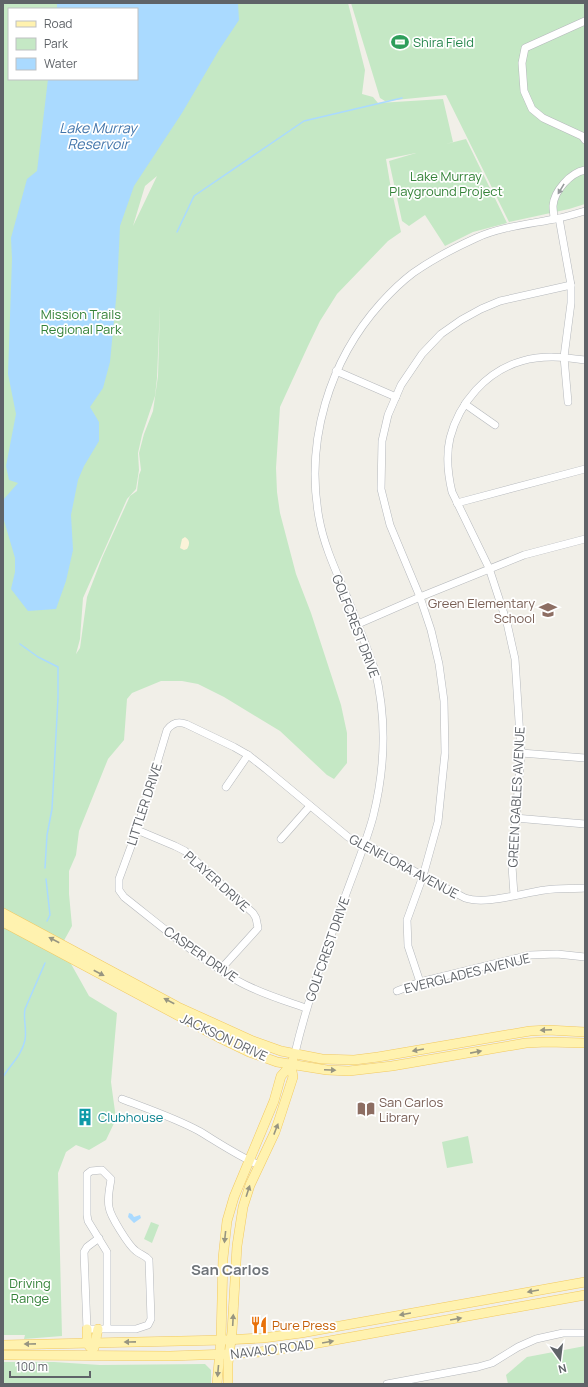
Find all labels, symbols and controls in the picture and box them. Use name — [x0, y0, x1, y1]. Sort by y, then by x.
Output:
legend — [8, 8, 138, 80]
text: Road — [44, 15, 72, 32]
sports icon: Shira Field — [390, 32, 410, 52]
place label: Shira Field — [413, 33, 474, 51]
text: Park — [44, 35, 69, 52]
text: Water — [44, 55, 78, 72]
water label: Lake Murray Reservoir — [59, 118, 139, 153]
park label: Lake Murray Playground Project — [389, 167, 503, 200]
one-way arrow — [557, 183, 564, 195]
park label: Mission Trails Regional Park — [41, 305, 122, 338]
street label: GOLFCREST DRIVE — [328, 572, 384, 680]
place label: Green Elementary School — [428, 594, 535, 627]
school or university icon: Green Elementary School — [538, 600, 558, 620]
street label: GREEN GABLES AVENUE — [503, 726, 529, 868]
street label: LITTLER DRIVE — [122, 760, 166, 848]
street label: GLENFLORA AVENUE — [346, 830, 462, 902]
street label: PLAYER DRIVE — [180, 847, 254, 915]
street label: GOLFCREST DRIVE — [301, 894, 353, 1004]
street label: CASPER DRIVE — [160, 922, 242, 986]
one-way arrow — [48, 937, 60, 944]
street label: EVERGLADES AVENUE — [402, 949, 532, 997]
one-way arrow — [93, 970, 105, 977]
one-way arrow — [163, 998, 174, 1005]
street label: JACKSON DRIVE — [177, 1009, 271, 1065]
one-way arrow — [539, 1027, 552, 1033]
one-way arrow — [412, 1047, 424, 1053]
one-way arrow — [469, 1048, 482, 1054]
one-way arrow — [324, 1067, 337, 1073]
place label: San Carlos Library — [379, 1093, 443, 1126]
library icon: San Carlos Library — [356, 1099, 376, 1119]
building icon: Clubhouse — [75, 1107, 95, 1127]
place label: Clubhouse — [98, 1108, 164, 1126]
one-way arrow — [273, 1123, 279, 1135]
one-way arrow — [245, 1185, 251, 1197]
one-way arrow — [222, 1231, 228, 1243]
district label: San Carlos — [191, 1259, 269, 1280]
park label: Driving Range — [9, 1274, 51, 1307]
one-way arrow — [527, 1289, 539, 1295]
one-way arrow — [399, 1311, 411, 1317]
one-way arrow — [229, 1314, 236, 1326]
restaurant icon: Pure Press — [249, 1315, 269, 1335]
one-way arrow — [450, 1315, 462, 1321]
place label: Pure Press — [272, 1316, 336, 1334]
street label: NAVAJO ROAD — [229, 1335, 315, 1363]
one-way arrow — [124, 1339, 136, 1346]
one-way arrow — [322, 1339, 334, 1345]
north arrow — [540, 1339, 580, 1379]
one-way arrow — [23, 1341, 36, 1347]
scale bar — [10, 1353, 90, 1379]
text: 100 m — [16, 1358, 48, 1375]
text: N — [557, 1361, 568, 1377]
one-way arrow — [215, 1365, 222, 1377]

